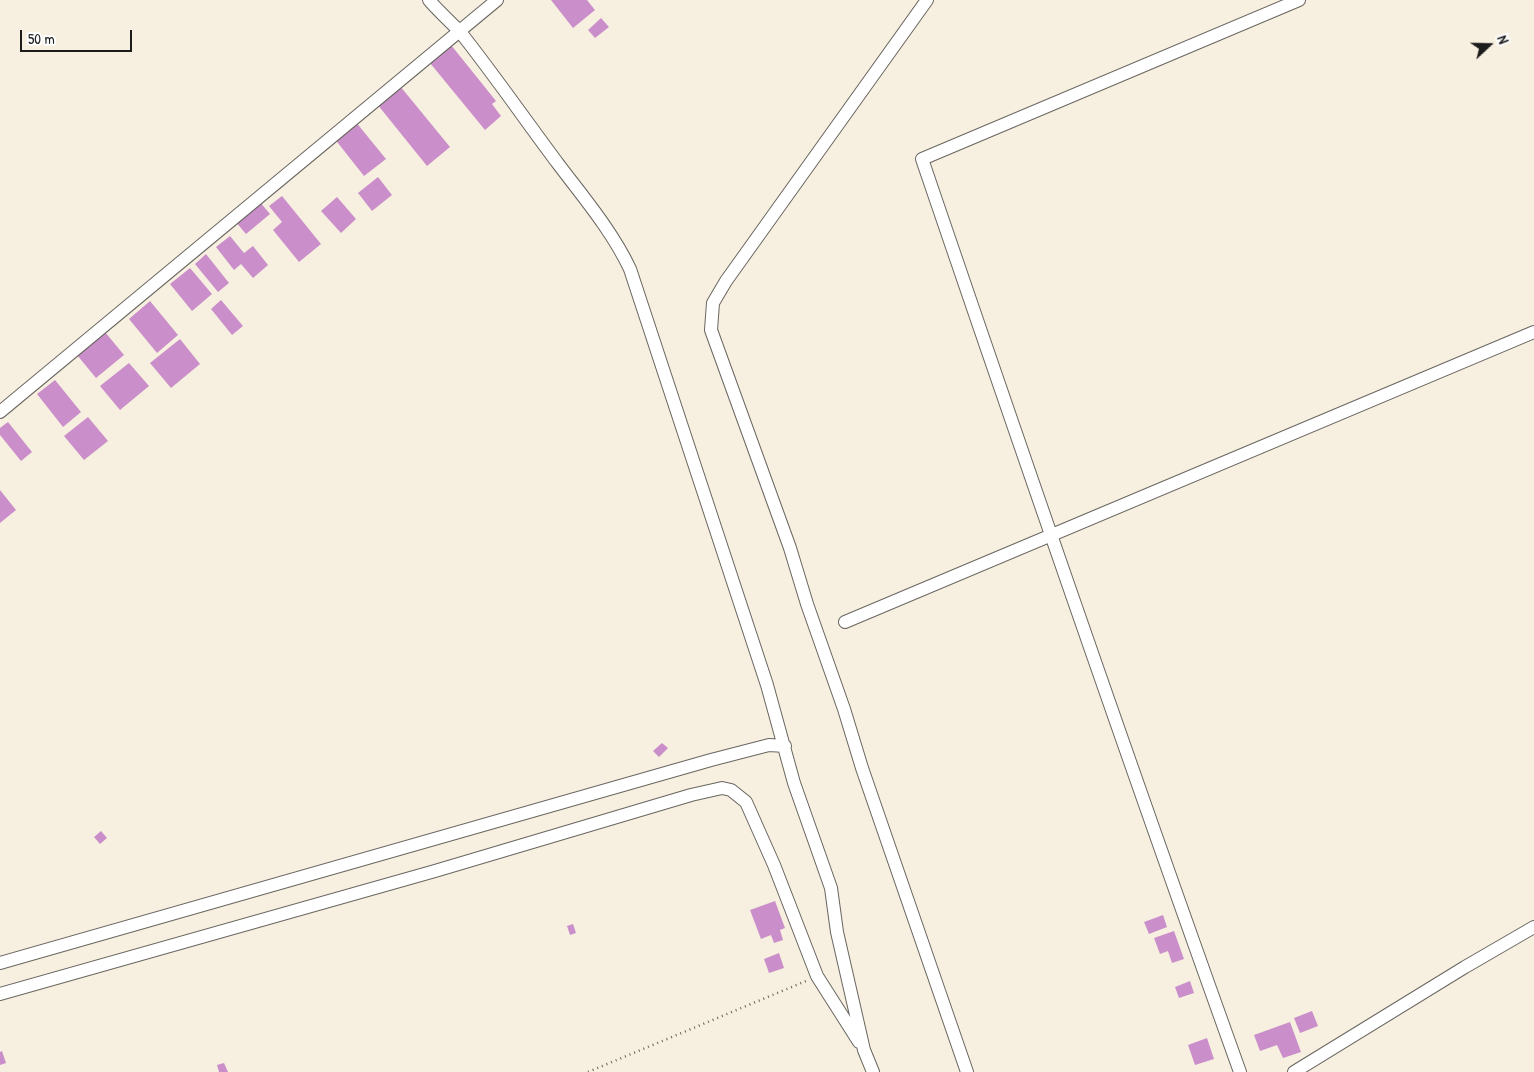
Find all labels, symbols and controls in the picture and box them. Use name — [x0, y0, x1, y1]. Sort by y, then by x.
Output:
scale bar — [22, 20, 135, 52]
north arrow — [1464, 20, 1514, 70]
text: 50 m — [28, 28, 55, 49]
text: N — [1493, 33, 1514, 46]

